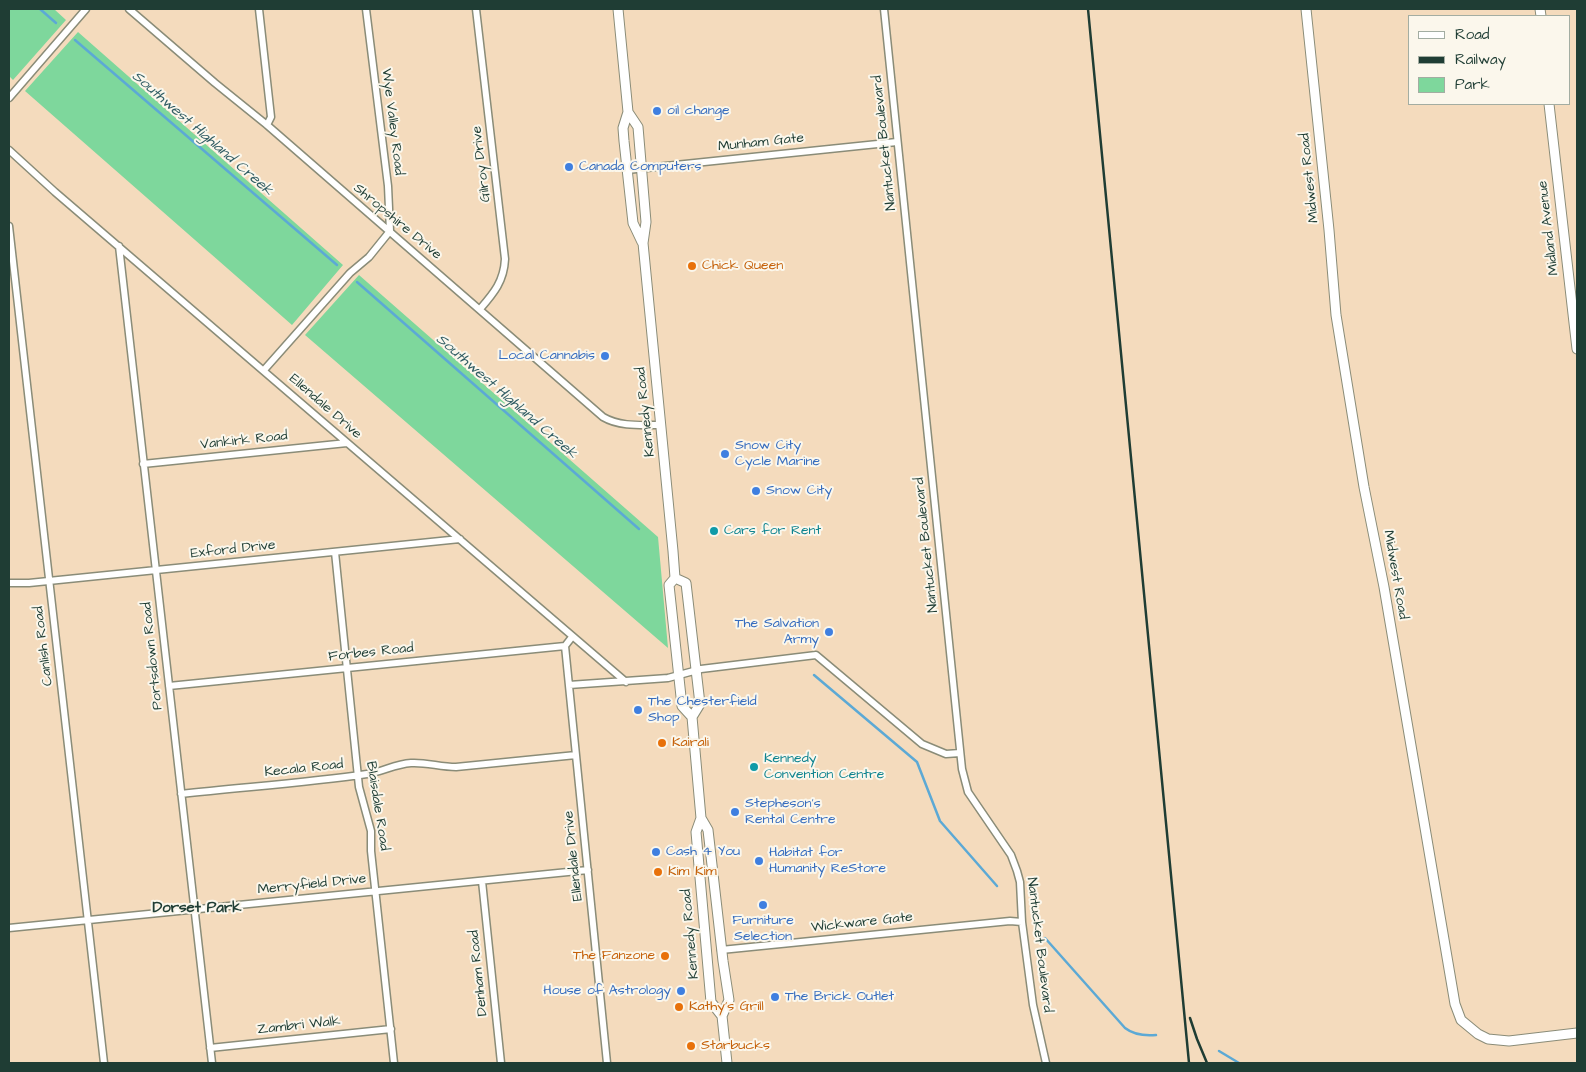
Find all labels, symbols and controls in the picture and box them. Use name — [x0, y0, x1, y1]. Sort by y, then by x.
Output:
legend — [1408, 15, 1571, 105]
text: Road — [1455, 24, 1489, 45]
text: Railway — [1455, 49, 1506, 70]
water label: Southwest Highland Creek — [128, 68, 276, 200]
street label: Wye Valley Road — [377, 68, 407, 176]
text: Park — [1455, 74, 1490, 95]
street label: Nantucket Boulevard — [870, 75, 900, 211]
place label: oil change — [667, 103, 730, 119]
marker: oil change — [651, 105, 663, 117]
street label: Gilroy Drive — [469, 125, 495, 203]
street label: Munham Gate — [717, 130, 805, 156]
street label: Midwest Road — [1297, 132, 1323, 224]
place label: Canada Computers — [579, 159, 702, 175]
marker: Canada Computers — [563, 161, 575, 173]
street label: Shropshire Drive — [349, 180, 445, 264]
street label: Midland Avenue — [1535, 180, 1563, 276]
place label: Chick Queen — [702, 258, 783, 274]
marker: Chick Queen — [686, 260, 698, 272]
water label: Southwest Highland Creek — [432, 331, 580, 463]
place label: Local Cannabis — [498, 348, 595, 364]
marker: Local Cannabis — [599, 350, 611, 362]
street label: Kennedy Road — [633, 366, 659, 458]
street label: Ellendale Drive — [285, 371, 365, 443]
street label: Vankirk Road — [200, 428, 288, 454]
place label: Snow City Cycle Marine — [735, 438, 820, 471]
marker: Snow City Cycle Marine — [719, 448, 731, 460]
street label: Nantucket Boulevard — [912, 477, 942, 613]
place label: Snow City — [766, 483, 832, 499]
marker: Snow City — [750, 485, 762, 497]
place label: Cars for Rent — [724, 523, 821, 539]
marker: Cars for Rent — [708, 525, 720, 537]
street label: Midwest Road — [1379, 529, 1411, 621]
street label: Exford Drive — [190, 537, 276, 563]
street label: Portsdown Road — [139, 601, 167, 711]
street label: Canlish Road — [31, 605, 57, 687]
place label: The Salvation Army — [735, 616, 819, 648]
marker: The Salvation Army — [823, 626, 835, 638]
street label: Forbes Road — [328, 640, 414, 666]
place label: The Chesterfield Shop — [648, 694, 757, 726]
marker: The Chesterfield Shop — [632, 704, 644, 716]
place label: Kairali — [672, 735, 709, 751]
marker: Kairali — [656, 737, 668, 749]
place label: Kennedy Convention Centre — [764, 751, 884, 784]
street label: Kecala Road — [264, 757, 344, 781]
street label: Blaisdale Road — [362, 760, 392, 852]
marker: Kennedy Convention Centre — [748, 761, 760, 773]
place label: Stepheson's Rental Centre — [745, 796, 836, 829]
marker: Stepheson's Rental Centre — [729, 806, 741, 818]
street label: Ellendale Drive — [561, 810, 587, 902]
place label: Cash 4 You — [666, 844, 740, 860]
place label: Habitat for Humanity ReStore — [769, 845, 886, 878]
marker: Cash 4 You — [650, 846, 662, 858]
marker: Habitat for Humanity ReStore — [753, 855, 765, 867]
place label: Kim Kim — [668, 864, 717, 880]
marker: Kim Kim — [652, 866, 664, 878]
street label: Merryfield Drive — [257, 871, 367, 899]
street label: Nantucket Boulevard — [1022, 876, 1056, 1014]
street label: Kennedy Road — [679, 888, 703, 980]
marker: Furniture Selection — [757, 899, 769, 911]
district label: Dorset Park — [153, 900, 241, 918]
street label: Wickware Gate — [810, 909, 914, 937]
place label: Furniture Selection — [732, 913, 794, 946]
street label: Denham Road — [466, 929, 492, 1017]
place label: The Fanzone — [573, 948, 655, 964]
marker: The Fanzone — [659, 950, 671, 962]
place label: House of Astrology — [543, 983, 671, 999]
marker: House of Astrology — [675, 985, 687, 997]
place label: The Brick Outlet — [785, 989, 894, 1005]
marker: The Brick Outlet — [769, 991, 781, 1003]
place label: Kathy's Grill — [689, 999, 764, 1015]
marker: Kathy's Grill — [673, 1001, 685, 1013]
street label: Zambri Walk — [257, 1013, 341, 1039]
place label: Starbucks — [701, 1038, 770, 1054]
marker: Starbucks — [685, 1040, 697, 1052]

